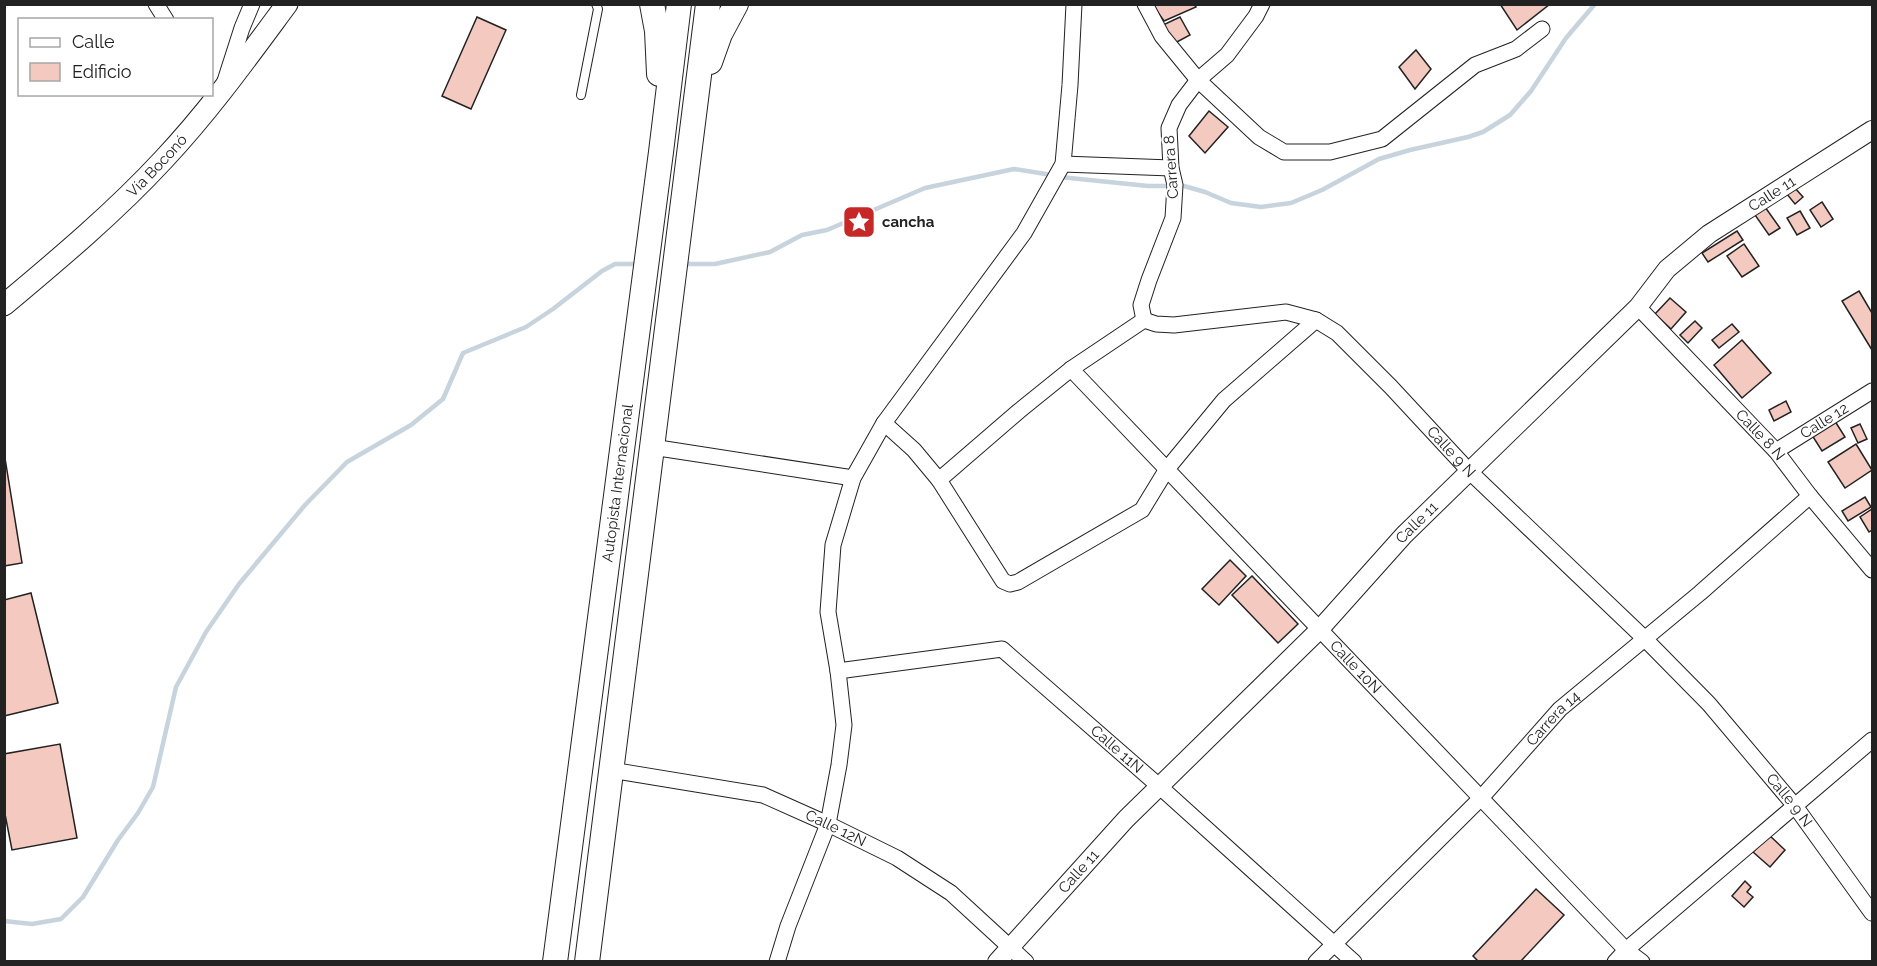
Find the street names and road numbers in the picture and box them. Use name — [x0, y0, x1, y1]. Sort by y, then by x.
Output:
street label: Vía Boconó — [123, 131, 191, 201]
street label: Carrera 8 — [1160, 135, 1182, 199]
street label: Calle 11 — [1745, 172, 1799, 215]
street label: Calle 12 — [1797, 399, 1852, 443]
street label: Autopista Internacional — [598, 402, 637, 563]
street label: Calle 8 N — [1732, 406, 1789, 464]
street label: Calle 9 N — [1423, 422, 1479, 481]
street label: Calle 11 — [1392, 498, 1442, 547]
street label: Calle 10N — [1326, 637, 1385, 697]
street label: Carrera 14 — [1522, 687, 1584, 750]
street label: Calle 11N — [1087, 722, 1147, 777]
street label: Calle 9 N — [1762, 770, 1816, 830]
street label: Calle 12N — [803, 806, 869, 850]
street label: Calle 11 — [1055, 846, 1103, 897]

